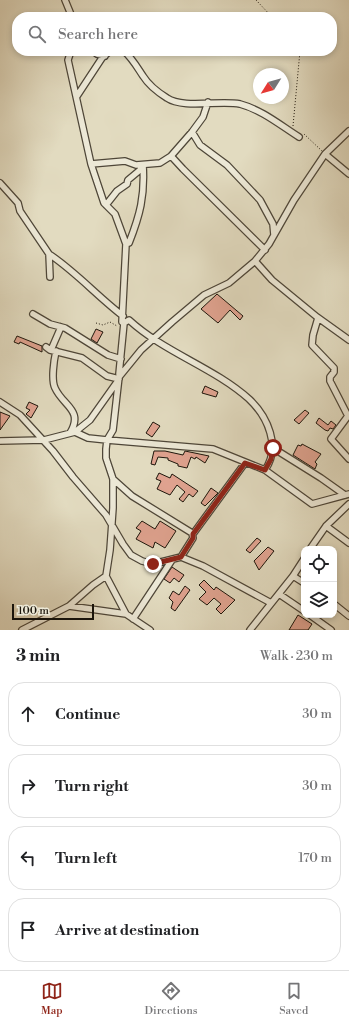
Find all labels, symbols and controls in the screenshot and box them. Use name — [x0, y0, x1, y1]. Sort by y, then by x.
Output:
search box — [12, 12, 337, 56]
icon: search — [26, 23, 48, 45]
text: Search here — [58, 25, 138, 44]
north arrow — [253, 68, 289, 104]
route start — [264, 439, 282, 457]
map controls — [301, 546, 337, 618]
button: locate — [301, 546, 337, 582]
route end — [144, 555, 162, 573]
button: layers — [301, 582, 337, 618]
scale bar — [12, 602, 94, 621]
text: 100 m — [18, 604, 49, 618]
text: 3 min — [16, 645, 60, 667]
text: Walk · 230 m — [260, 648, 333, 664]
icon: ahead — [17, 703, 39, 725]
text: Continue — [55, 705, 120, 724]
text: 30 m — [302, 706, 332, 722]
icon: right — [17, 775, 39, 797]
text: Turn right — [55, 777, 129, 796]
text: 30 m — [302, 778, 332, 794]
icon: left — [17, 847, 39, 869]
text: Turn left — [55, 849, 117, 868]
text: 170 m — [298, 850, 332, 866]
icon: arrive — [17, 919, 39, 941]
text: Arrive at destination — [55, 921, 199, 940]
tab: Map — [41, 980, 63, 1018]
tab: Directions — [145, 980, 198, 1018]
tab: Saved — [279, 980, 308, 1018]

